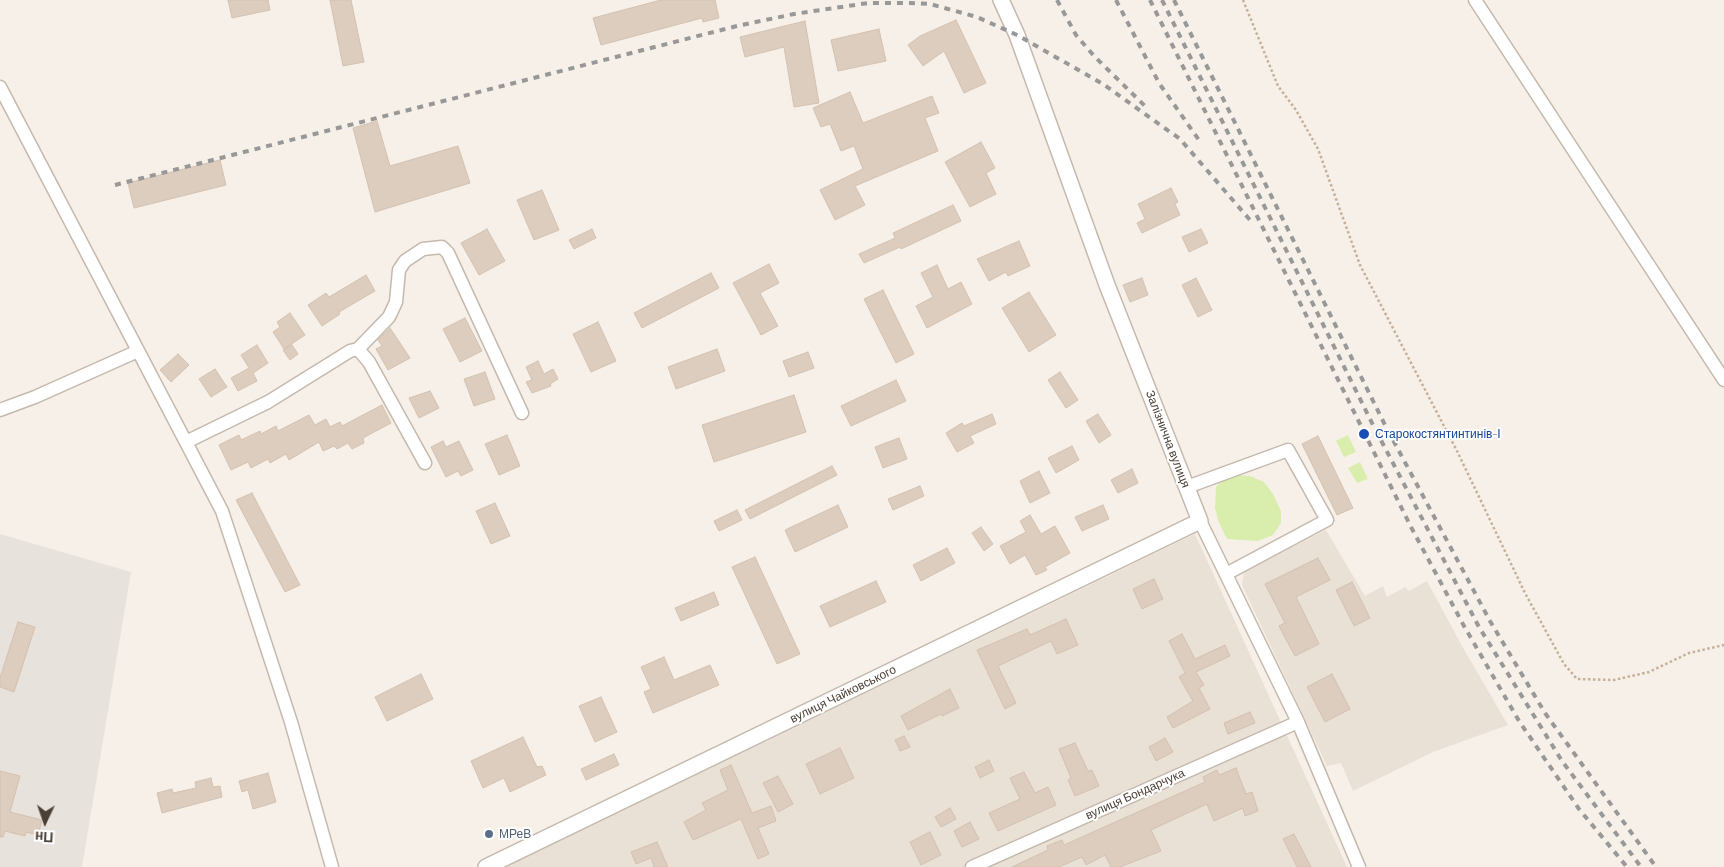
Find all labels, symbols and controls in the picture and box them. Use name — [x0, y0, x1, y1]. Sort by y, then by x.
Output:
street label: Залізнична вулиця — [1143, 388, 1193, 490]
marker: Старокостянтинтинів-І — [1357, 427, 1371, 441]
place label: Старокостянтинтинів-І — [1375, 427, 1500, 441]
street label: вулиця Чайковського — [788, 662, 898, 726]
street label: вулиця Бондарчука — [1083, 766, 1187, 822]
north arrow — [20, 797, 70, 847]
place label: МРеВ — [499, 827, 531, 841]
marker: МРеВ — [483, 828, 495, 840]
text: Пн — [34, 829, 54, 846]

